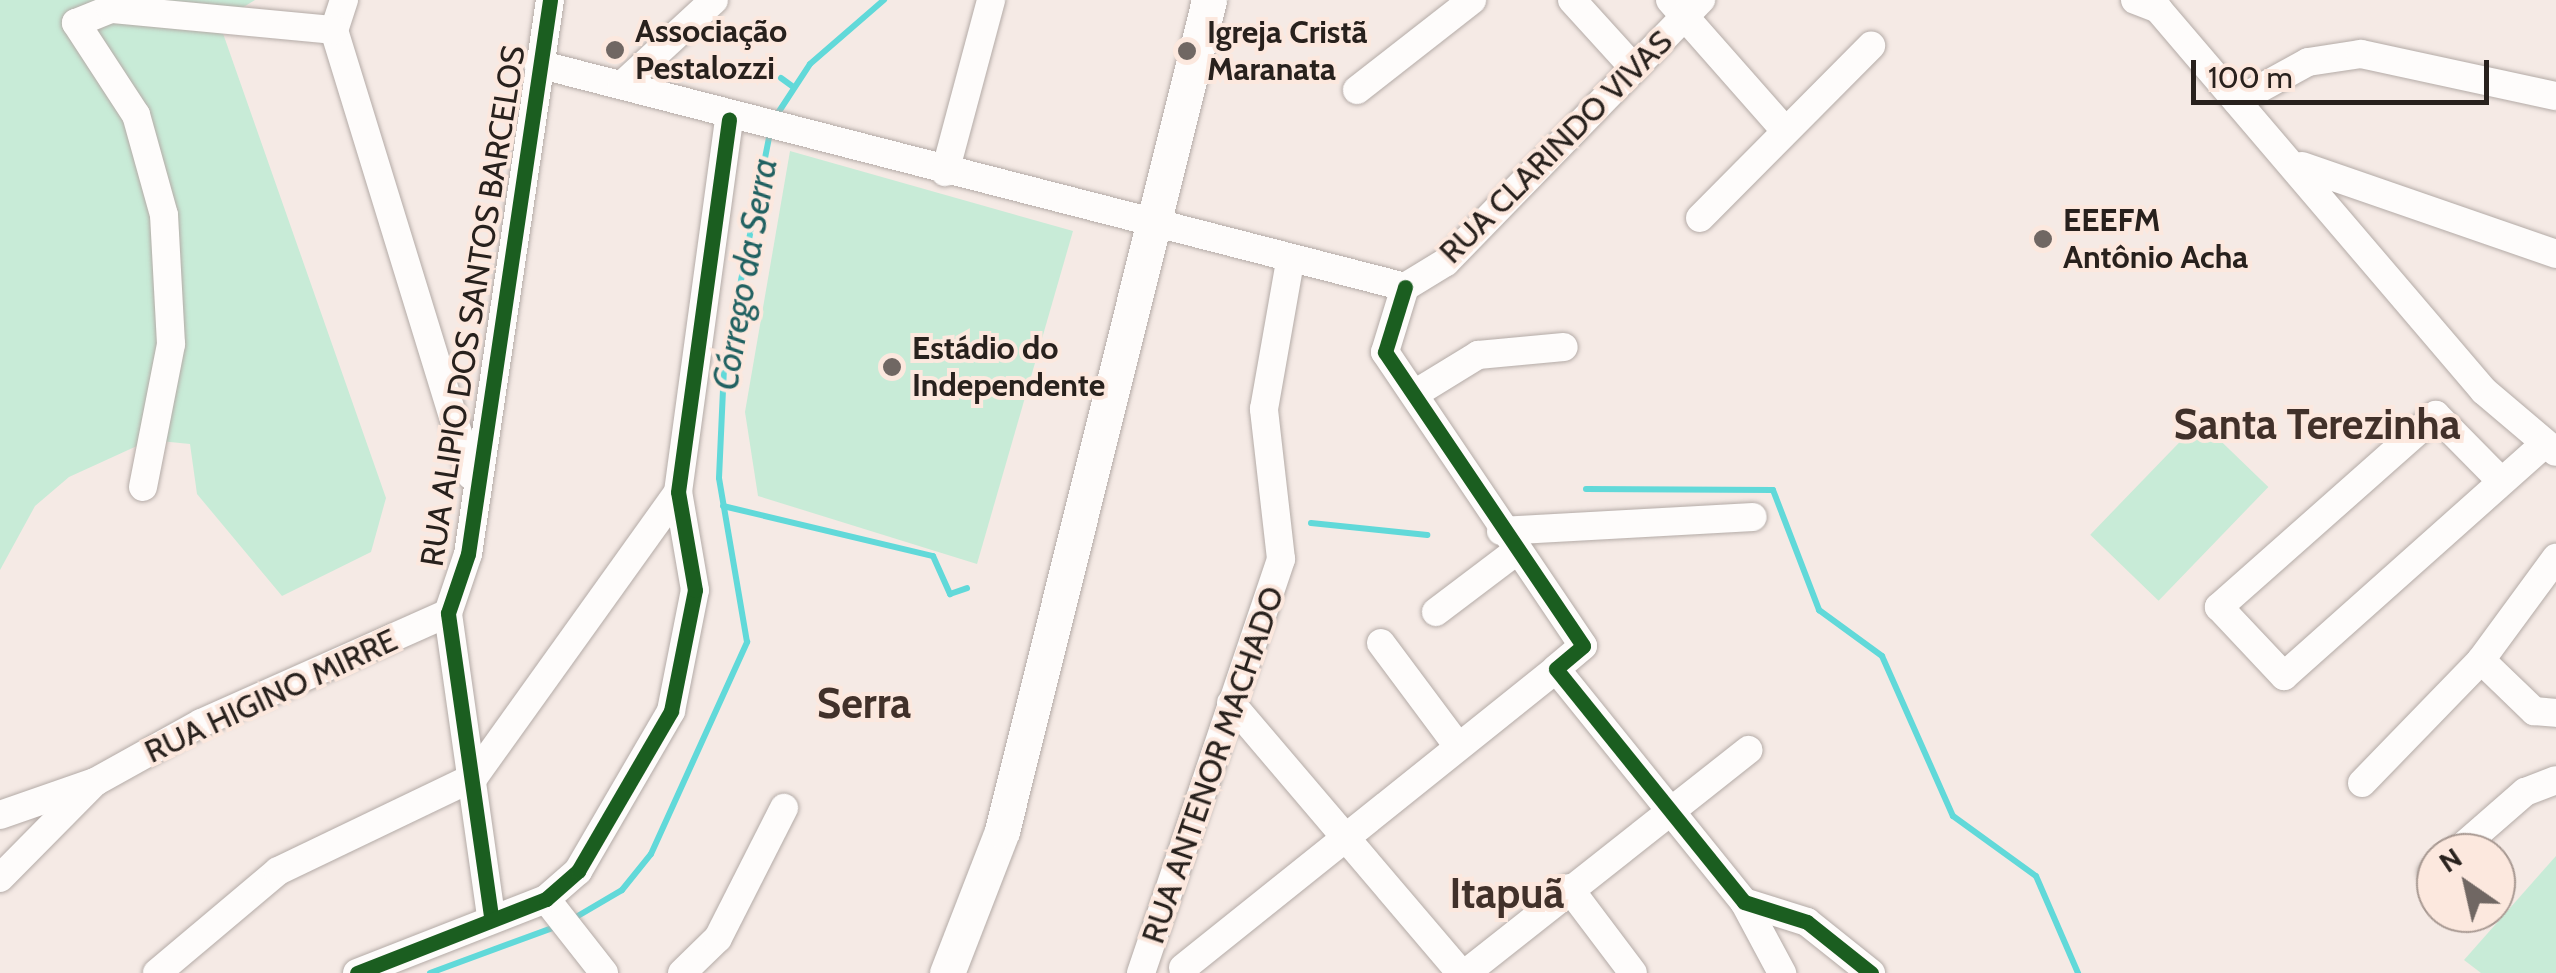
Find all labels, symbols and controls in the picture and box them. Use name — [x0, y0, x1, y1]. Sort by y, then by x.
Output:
place label: Associação Pestalozzi — [635, 13, 787, 88]
place label: Igreja Cristã Maranata — [1207, 14, 1367, 89]
street label: RUA CLARINDO VIVAS — [1432, 23, 1680, 271]
marker: Associação Pestalozzi — [604, 39, 626, 61]
marker: Igreja Cristã Maranata — [1176, 40, 1198, 62]
scale bar — [2196, 40, 2494, 102]
street label: RUA ALIPIO DOS SANTOS BARCELOS — [413, 43, 533, 569]
text: 100 m — [2208, 59, 2293, 96]
water label: Córrego da Serra — [704, 155, 786, 393]
place label: EEEFM Antônio Acha — [2063, 202, 2248, 277]
marker: EEEFM Antônio Acha — [2032, 228, 2054, 250]
place label: Estádio do Independente — [912, 330, 1105, 405]
marker: Estádio do Independente — [881, 356, 903, 378]
district label: Santa Terezinha — [2173, 399, 2461, 449]
street label: RUA ANTENOR MACHADO — [1134, 582, 1292, 948]
street label: RUA HIGINO MIRRE — [139, 621, 403, 771]
district label: Serra — [817, 678, 911, 728]
north arrow — [2416, 833, 2516, 933]
text: N — [2433, 840, 2468, 879]
district label: Itapuã — [1450, 868, 1564, 918]

